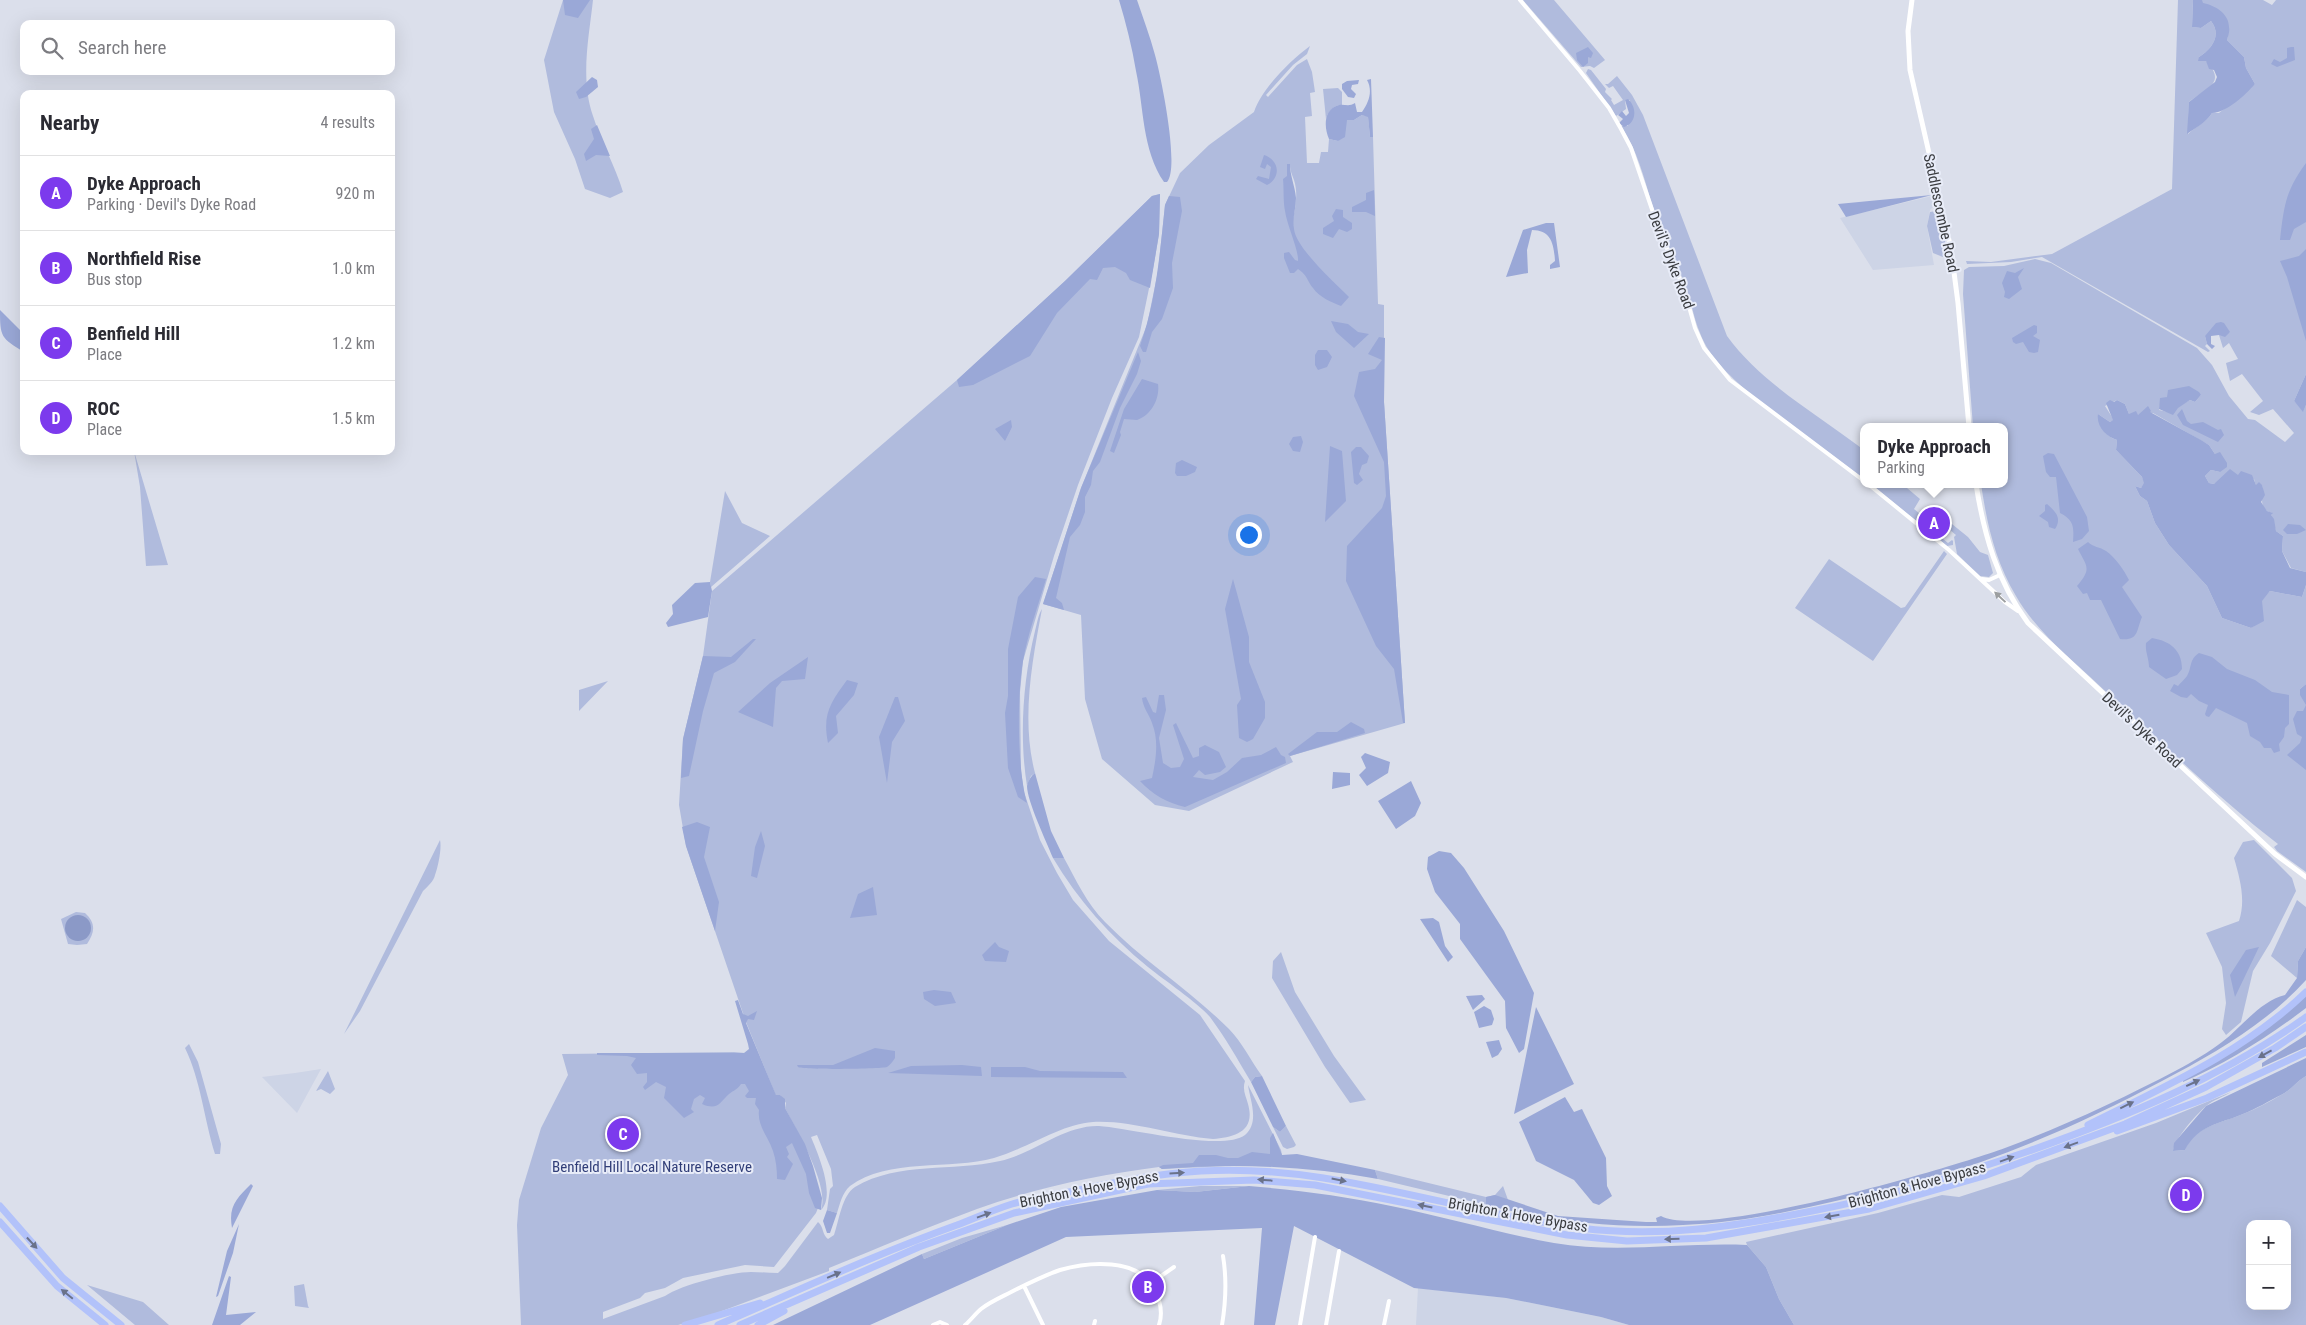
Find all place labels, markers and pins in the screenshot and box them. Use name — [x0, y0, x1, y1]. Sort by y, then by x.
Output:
pin: A — [1918, 504, 1950, 542]
pin: C — [607, 1115, 639, 1153]
pin: D — [2170, 1176, 2202, 1214]
pin: B — [1132, 1268, 1164, 1306]

